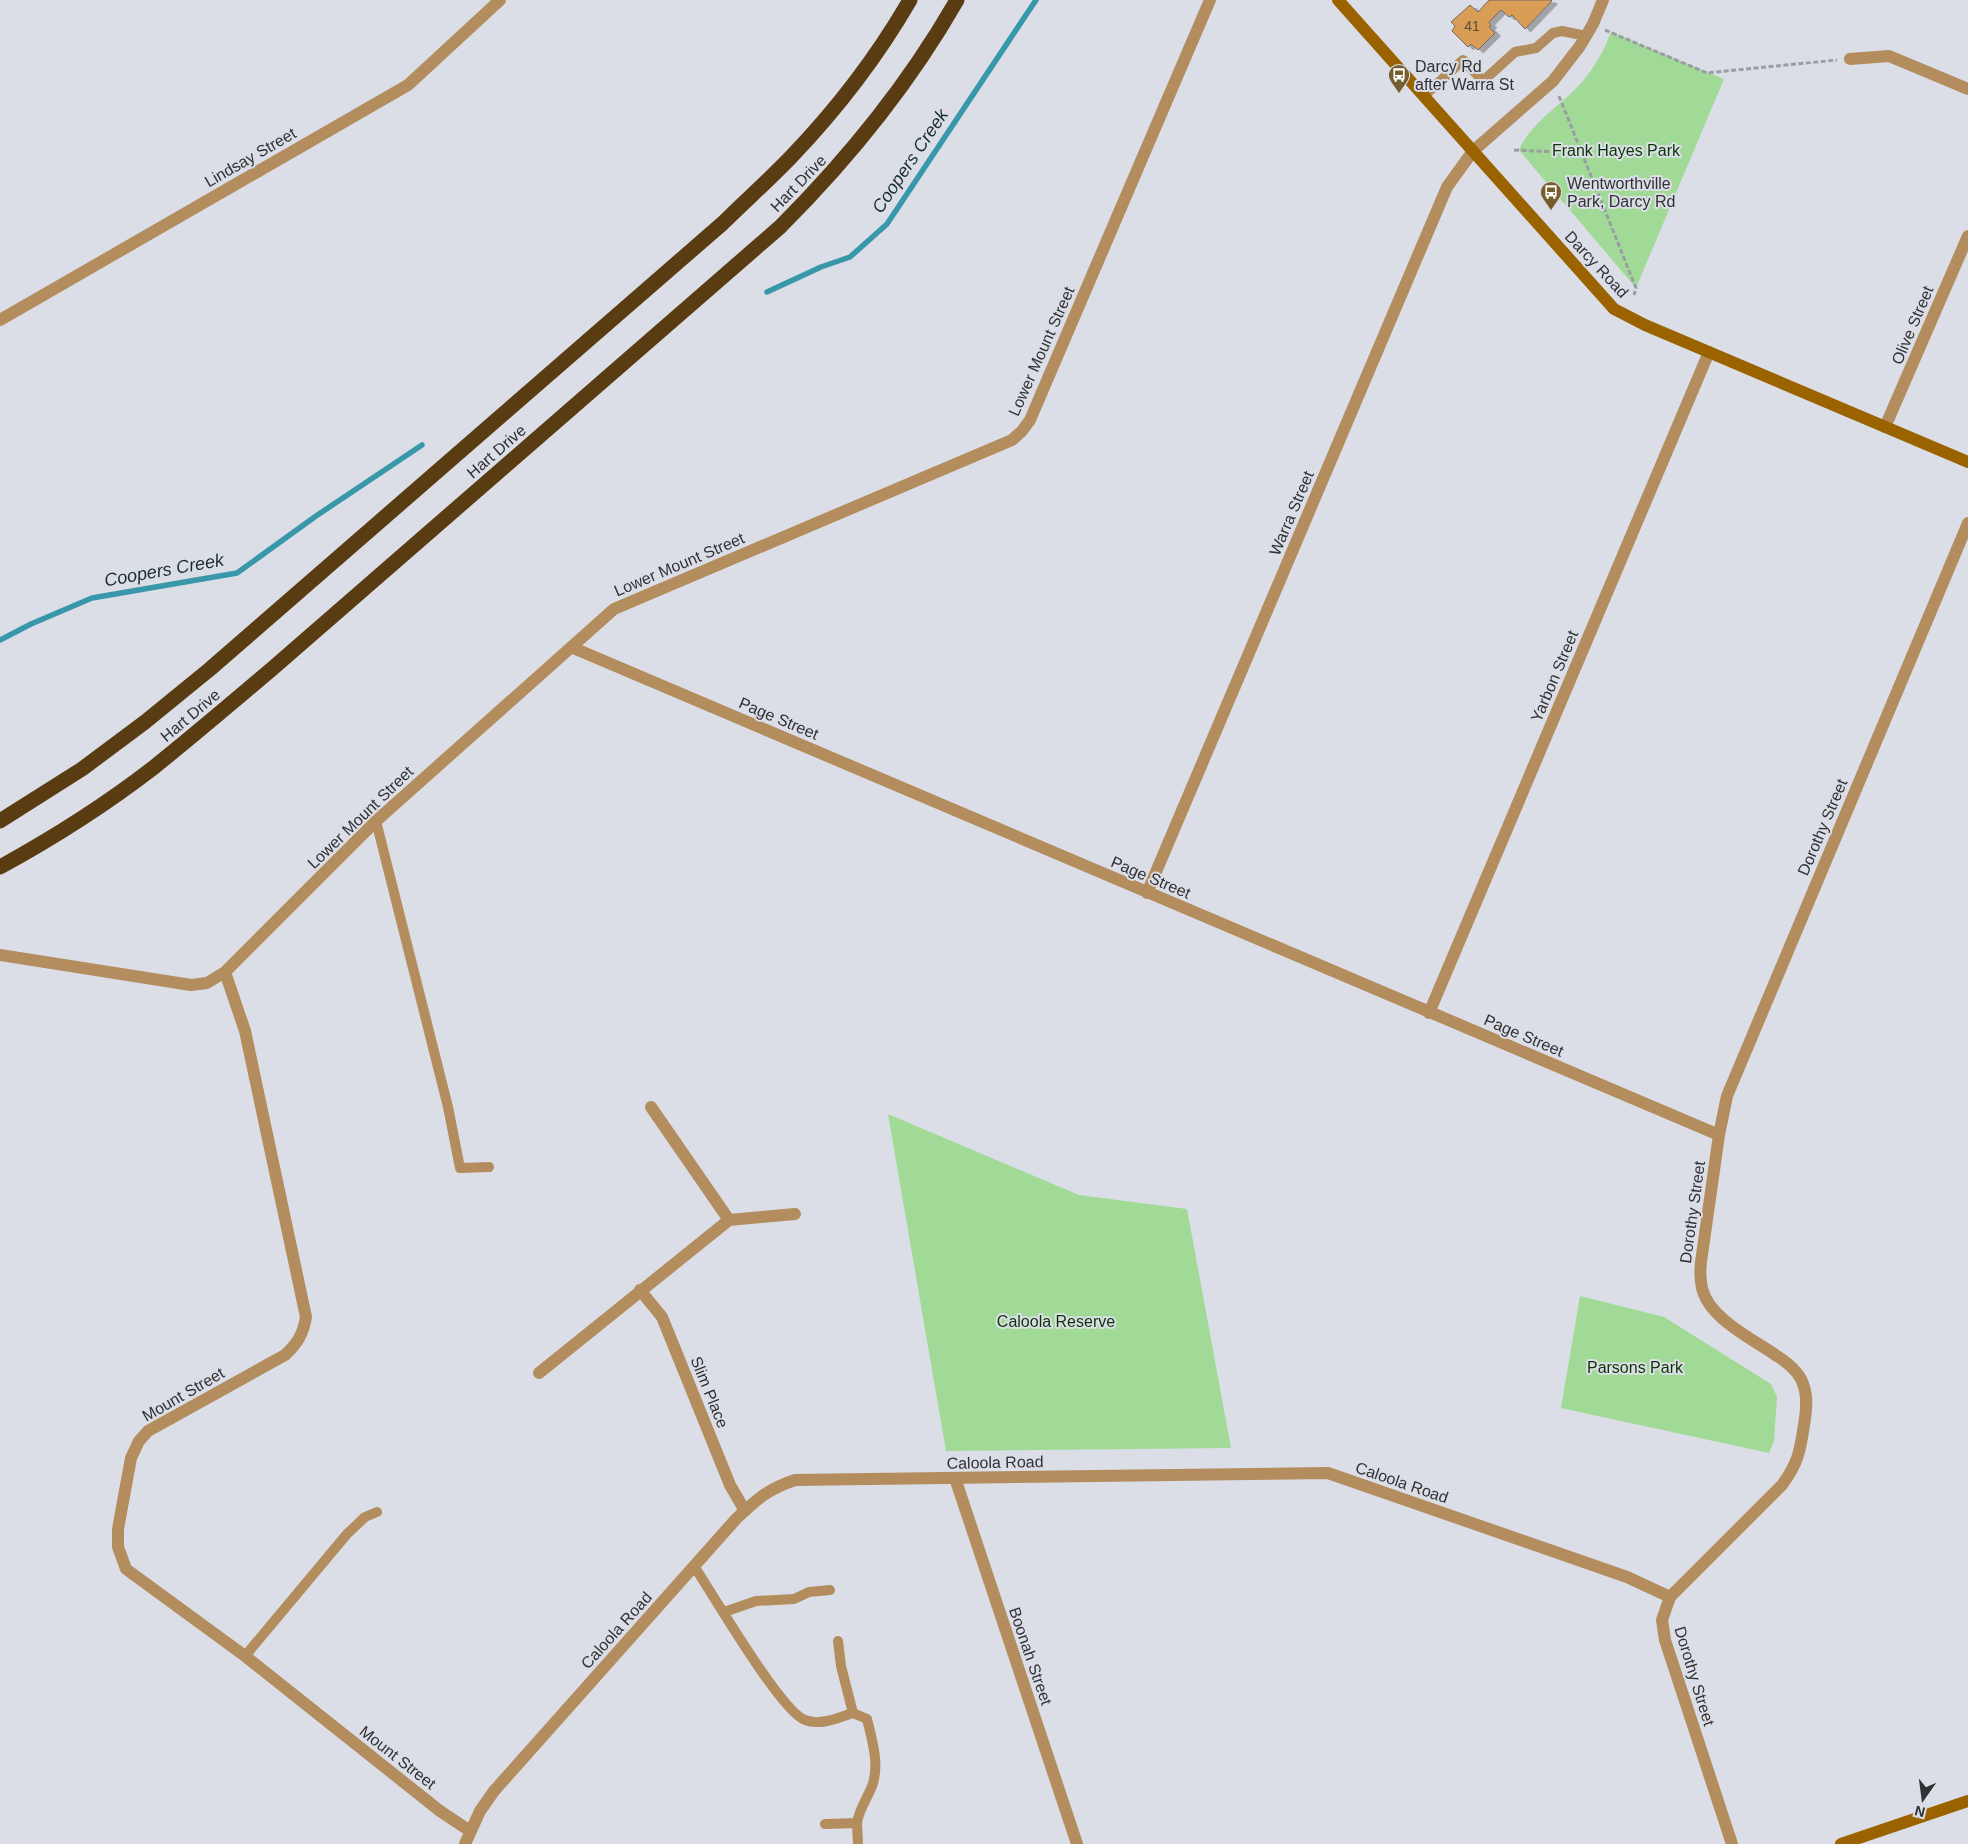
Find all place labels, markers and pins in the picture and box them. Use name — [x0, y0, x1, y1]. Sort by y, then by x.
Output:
place label: Darcy Rd after Warra St — [1415, 58, 1515, 93]
bus stop icon: Darcy Rd after Warra St — [1387, 63, 1411, 94]
place label: Wentworthville Park, Darcy Rd — [1567, 175, 1675, 210]
bus stop icon: Wentworthville Park, Darcy Rd — [1539, 180, 1563, 211]

